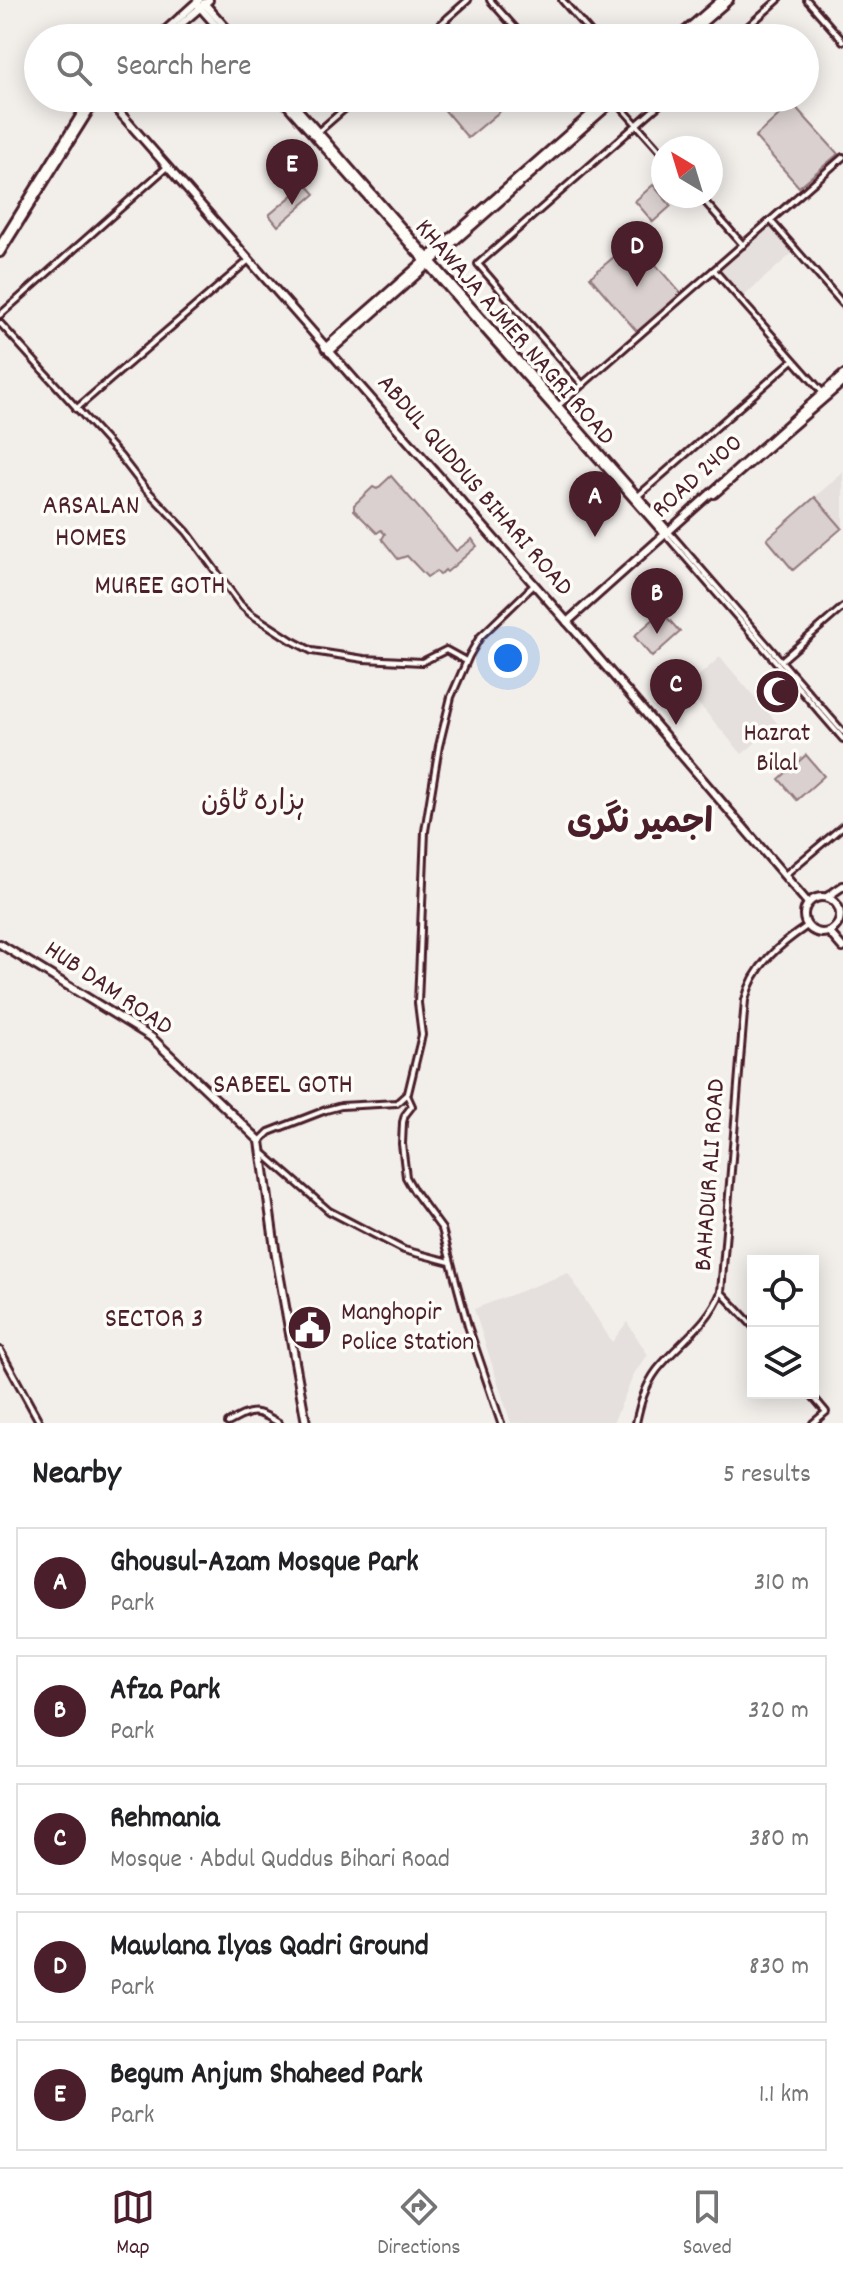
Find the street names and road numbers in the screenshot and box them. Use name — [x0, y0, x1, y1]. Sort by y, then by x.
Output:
street label: KHAWAJA AJMER NAGRI ROAD — [405, 212, 623, 454]
street label: ABDUL QUDDUS BIHARI ROAD — [367, 367, 581, 605]
street label: ROAD 2400 — [644, 426, 752, 528]
street label: HUB DAM ROAD — [36, 932, 180, 1046]
street label: BAHADUR ALI ROAD — [686, 1078, 736, 1272]

